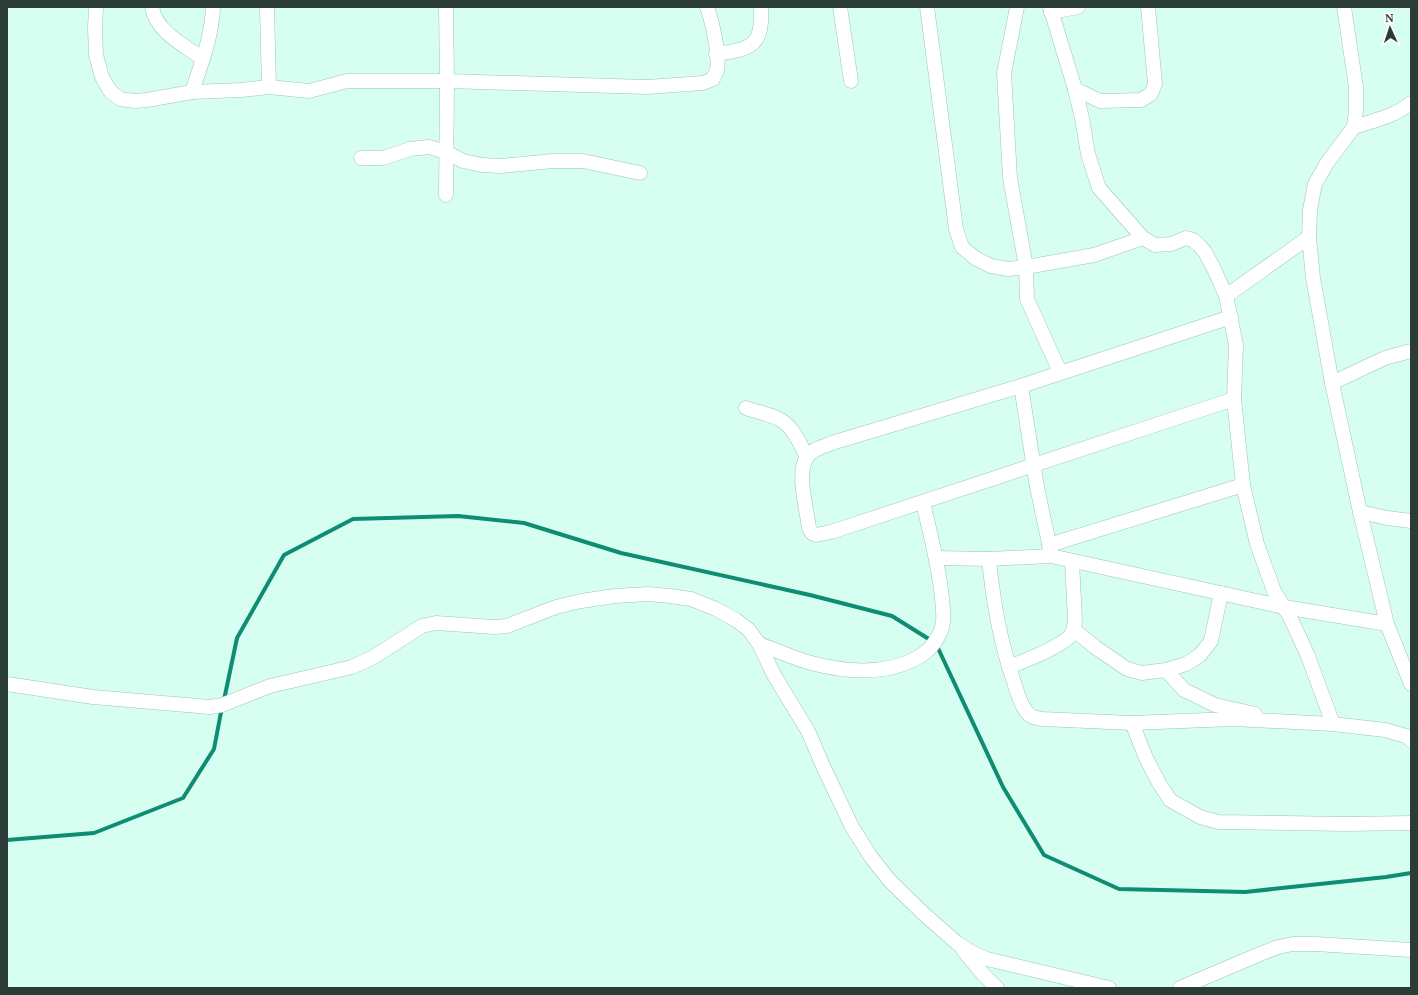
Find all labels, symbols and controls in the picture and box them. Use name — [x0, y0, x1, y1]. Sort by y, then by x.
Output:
north arrow — [1370, 8, 1410, 48]
text: N — [1385, 10, 1395, 25]

